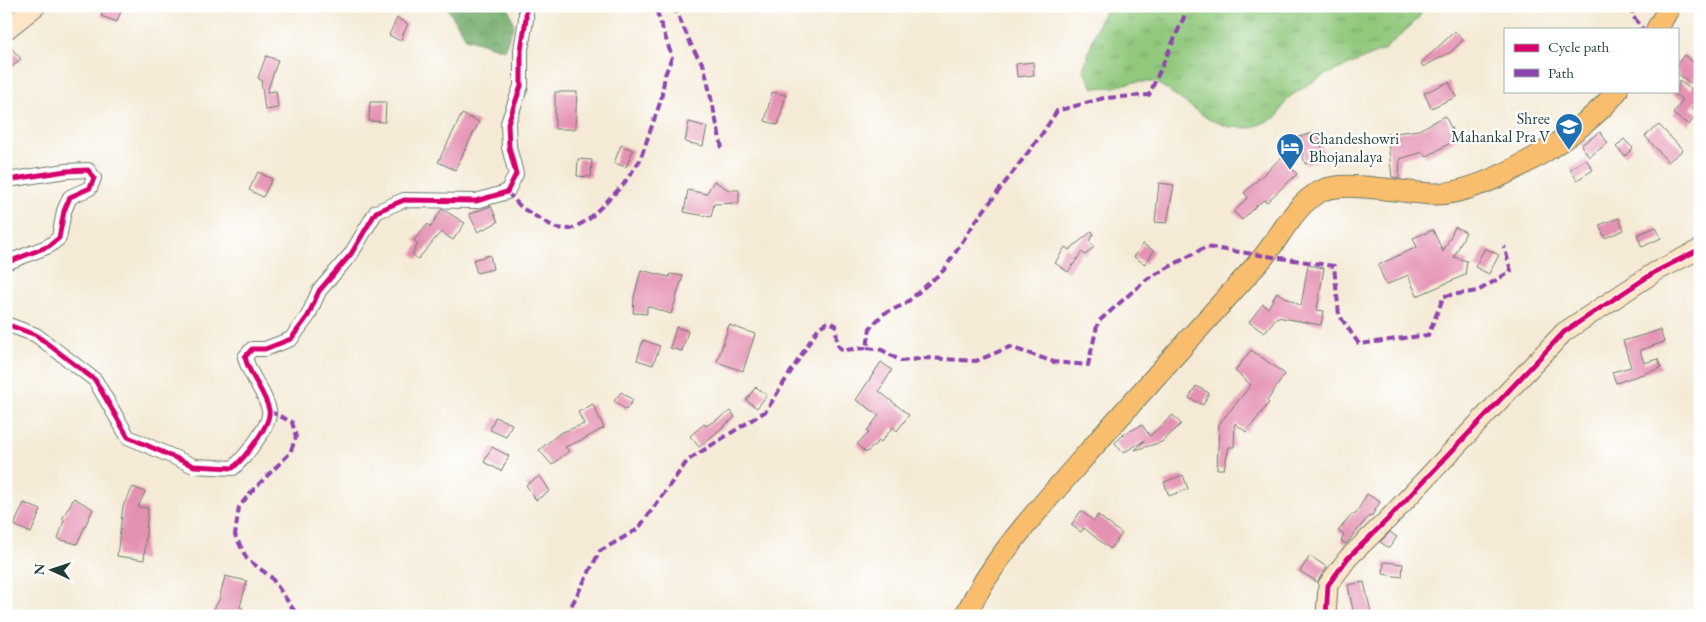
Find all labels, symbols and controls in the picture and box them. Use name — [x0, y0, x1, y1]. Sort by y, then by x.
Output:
legend — [1504, 28, 1678, 92]
text: Cycle path — [1548, 37, 1610, 56]
text: Path — [1548, 63, 1574, 82]
place label: Shree Mahankal Pra V — [1451, 108, 1550, 147]
school or university icon: Shree Mahankal Pra V — [1554, 112, 1584, 151]
place label: Chandeshowri Bhojanalaya — [1309, 128, 1399, 167]
hotel icon: Chandeshowri Bhojanalaya — [1275, 132, 1305, 171]
north arrow — [28, 544, 78, 594]
text: N — [30, 563, 48, 575]

